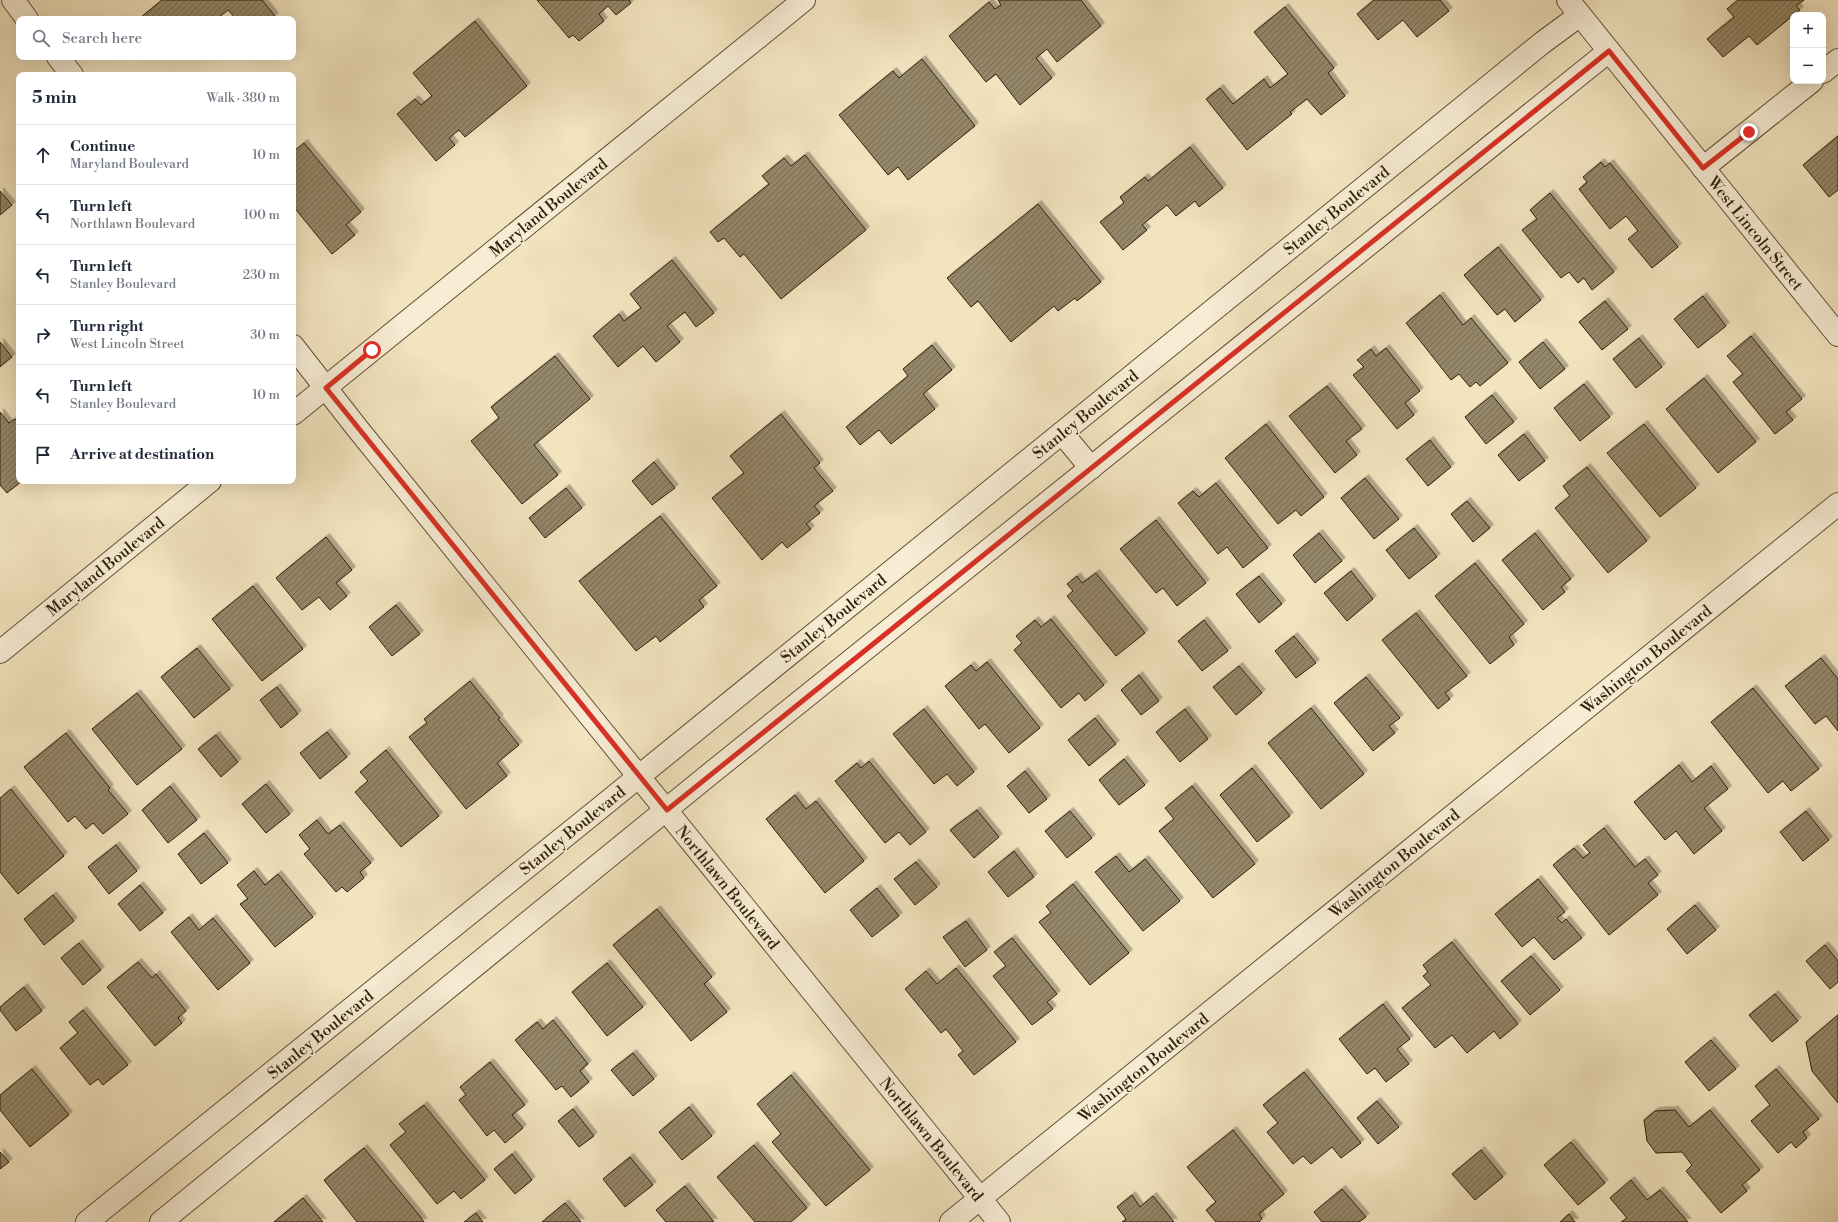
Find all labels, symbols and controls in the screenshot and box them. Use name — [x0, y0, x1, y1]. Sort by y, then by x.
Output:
map controls — [1790, 12, 1826, 84]
button: + — [1790, 12, 1826, 48]
search box — [16, 16, 296, 60]
icon: search — [30, 27, 52, 49]
text: Search here — [62, 29, 142, 48]
button: − — [1790, 48, 1826, 84]
text: 5 min — [32, 87, 77, 109]
text: Walk · 380 m — [206, 90, 280, 106]
route end — [1740, 123, 1758, 141]
text: Continue — [70, 137, 135, 156]
icon: ahead — [32, 144, 54, 166]
text: 10 m — [252, 147, 280, 163]
street label: Maryland Boulevard — [486, 154, 612, 262]
text: Maryland Boulevard — [70, 156, 189, 172]
street label: Stanley Boulevard — [1280, 162, 1394, 260]
street label: West Lincoln Street — [1702, 172, 1808, 295]
text: Turn left — [70, 197, 132, 216]
icon: left — [32, 204, 54, 226]
text: 100 m — [244, 207, 280, 223]
text: Northlawn Boulevard — [70, 216, 195, 232]
text: Turn left — [70, 257, 132, 276]
icon: left — [32, 264, 54, 286]
text: 230 m — [243, 267, 280, 283]
text: Stanley Boulevard — [70, 276, 176, 292]
text: Turn right — [70, 317, 144, 336]
icon: right — [32, 324, 54, 346]
text: 30 m — [250, 327, 280, 343]
text: West Lincoln Street — [70, 336, 185, 352]
route start — [363, 341, 381, 359]
street label: Stanley Boulevard — [1029, 366, 1143, 464]
text: Turn left — [70, 377, 132, 396]
icon: left — [32, 384, 54, 406]
text: 10 m — [252, 387, 280, 403]
text: Stanley Boulevard — [70, 396, 176, 412]
icon: arrive — [32, 444, 54, 466]
text: Arrive at destination — [70, 445, 214, 464]
street label: Maryland Boulevard — [43, 513, 169, 621]
street label: Stanley Boulevard — [777, 570, 891, 668]
street label: Washington Boulevard — [1576, 601, 1716, 719]
street label: Stanley Boulevard — [516, 782, 630, 880]
street label: Washington Boulevard — [1324, 805, 1464, 923]
street label: Northlawn Boulevard — [671, 821, 783, 954]
street label: Stanley Boulevard — [264, 986, 378, 1084]
street label: Washington Boulevard — [1073, 1009, 1213, 1127]
street label: Northlawn Boulevard — [875, 1073, 987, 1206]

